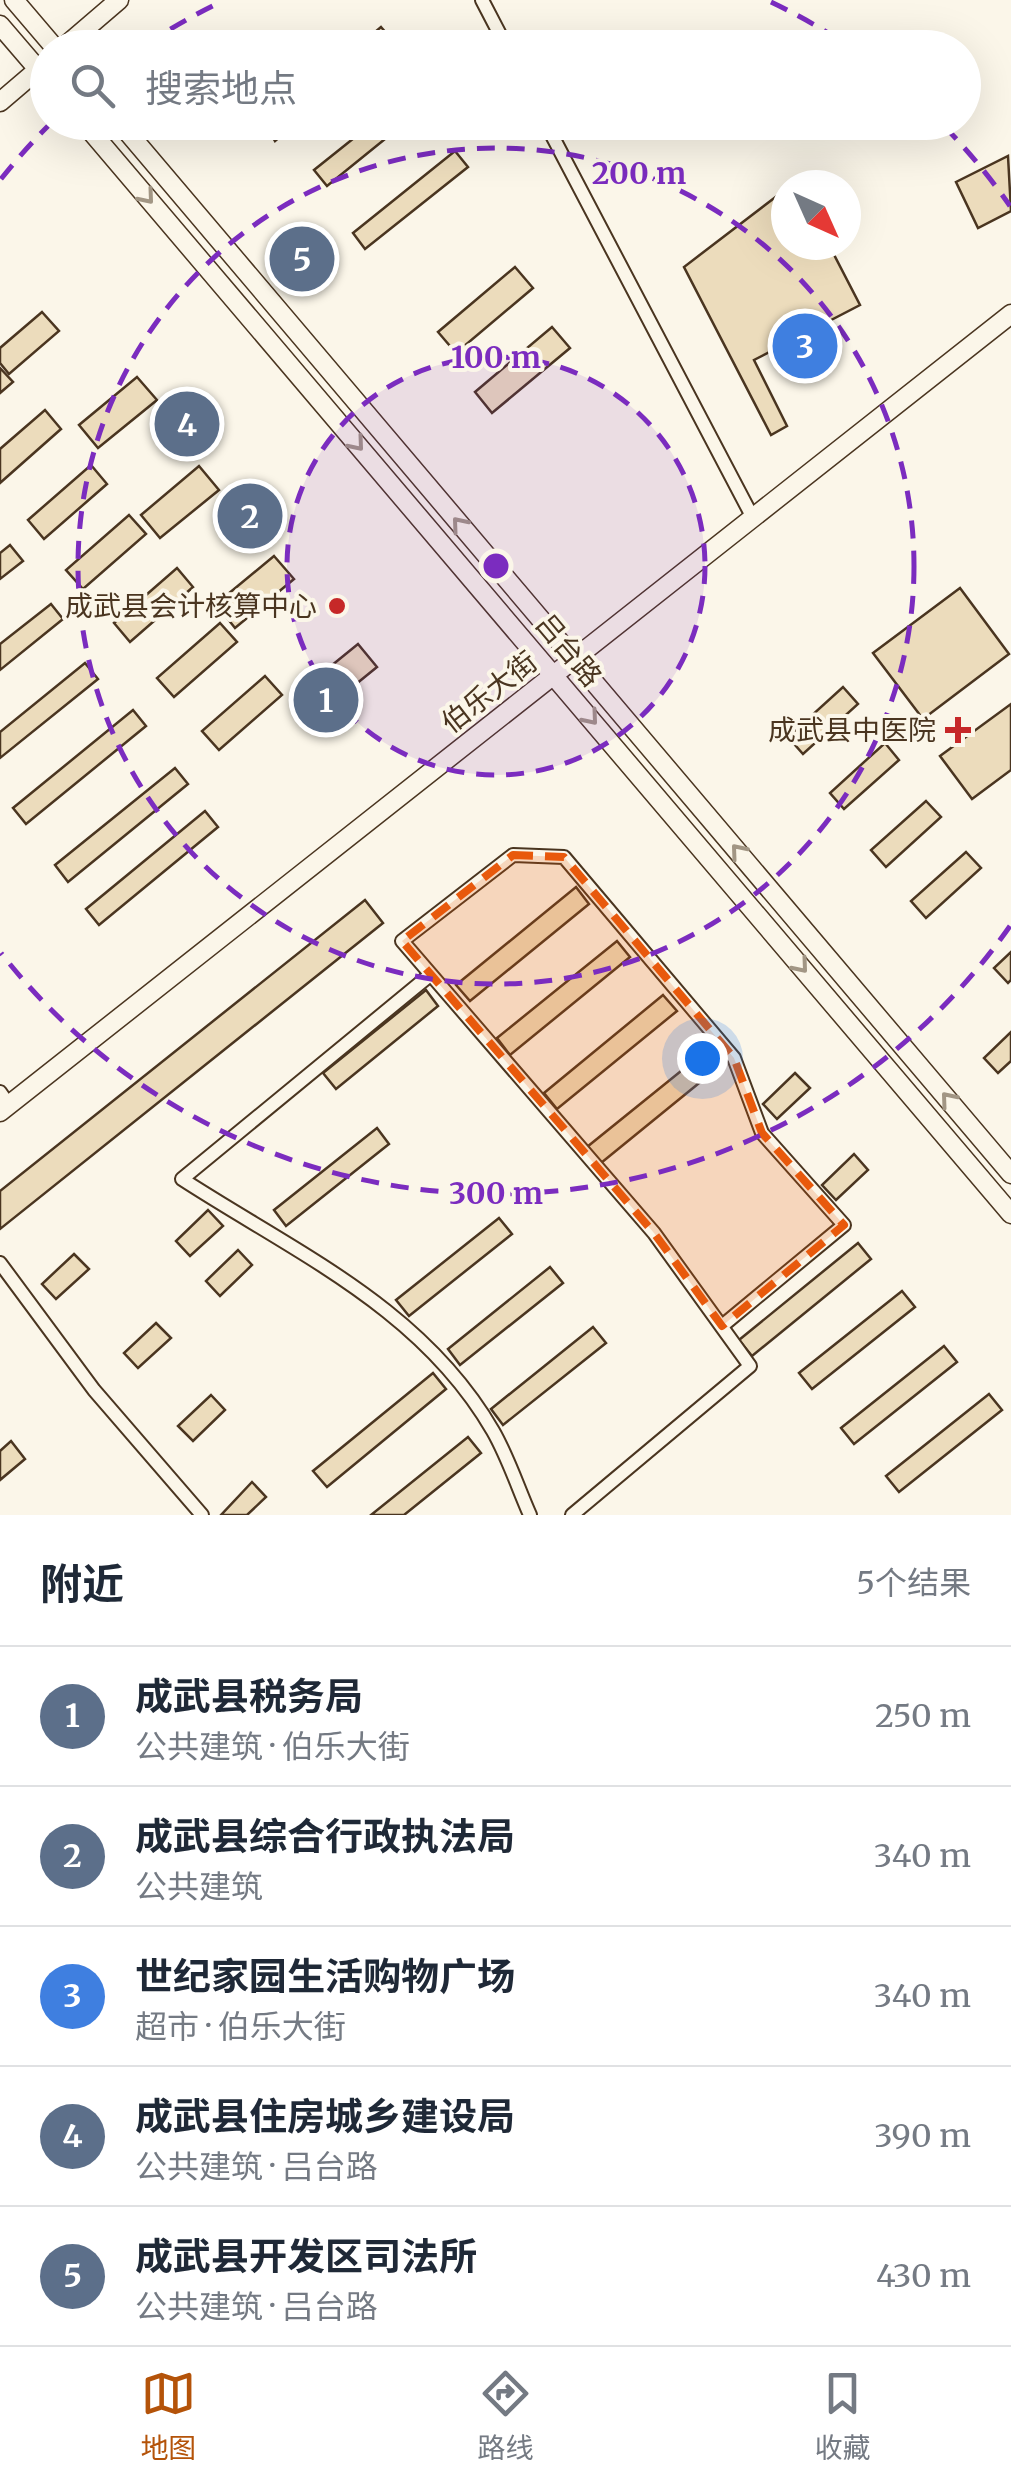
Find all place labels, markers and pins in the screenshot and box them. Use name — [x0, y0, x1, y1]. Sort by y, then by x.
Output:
pin: 5 — [270, 222, 334, 296]
pin: 3 — [772, 308, 838, 384]
pin: 4 — [154, 386, 220, 462]
pin: 2 — [218, 478, 282, 554]
centre of rings — [478, 548, 514, 584]
place label: 成武县会计核算中心 — [65, 588, 317, 624]
marker: 成武县会计核算中心 — [326, 595, 348, 617]
pin: 1 — [294, 662, 358, 738]
place label: 成武县中医院 — [768, 712, 936, 748]
marker: 成武县中医院 — [945, 717, 971, 743]

